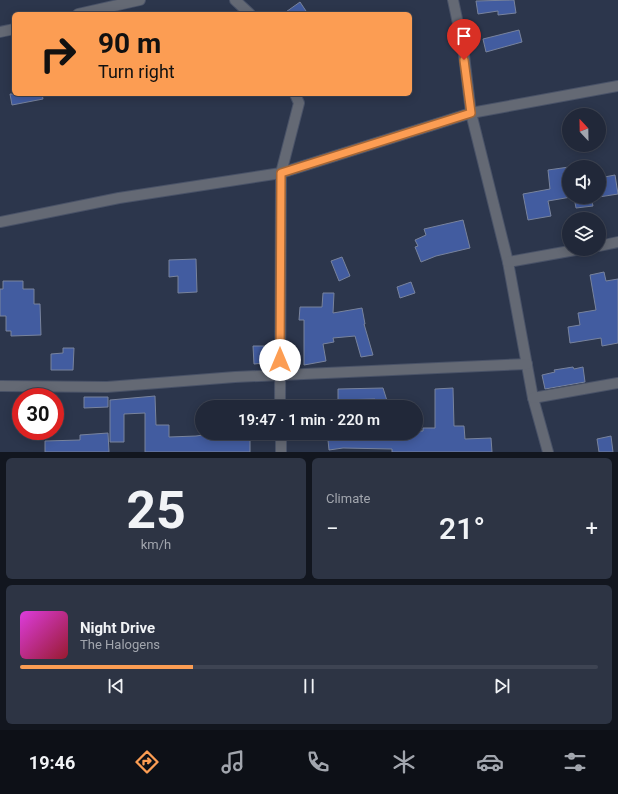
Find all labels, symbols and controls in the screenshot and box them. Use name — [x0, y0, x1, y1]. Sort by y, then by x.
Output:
pin — [447, 19, 481, 60]
icon: arrive — [453, 25, 475, 47]
text: 90 m — [98, 27, 161, 60]
icon: right — [32, 28, 84, 80]
text: Turn right — [98, 61, 175, 82]
north arrow — [562, 108, 606, 152]
map controls — [562, 108, 606, 256]
button: sound — [562, 160, 606, 204]
button: layers — [562, 212, 606, 256]
position arrow — [259, 339, 301, 381]
speed limit sign: 30 — [12, 388, 64, 440]
text: 19:47 · 1 min · 220 m — [238, 411, 380, 429]
text: 25 — [126, 480, 186, 541]
text: Climate — [326, 491, 370, 506]
text: 21° — [439, 511, 485, 546]
text: − — [326, 516, 339, 541]
text: + — [586, 516, 598, 541]
text: km/h — [141, 537, 171, 552]
text: Night Drive — [80, 619, 155, 637]
text: The Halogens — [80, 637, 160, 652]
icon: previous — [105, 675, 127, 697]
icon: pause — [298, 675, 320, 697]
icon: next — [491, 675, 513, 697]
icon: directions — [133, 748, 161, 776]
icon: music — [219, 748, 247, 776]
icon: phone — [304, 748, 332, 776]
icon: climate — [390, 748, 418, 776]
icon: car — [476, 748, 504, 776]
icon: filters — [561, 748, 589, 776]
text: 19:46 — [29, 752, 75, 773]

